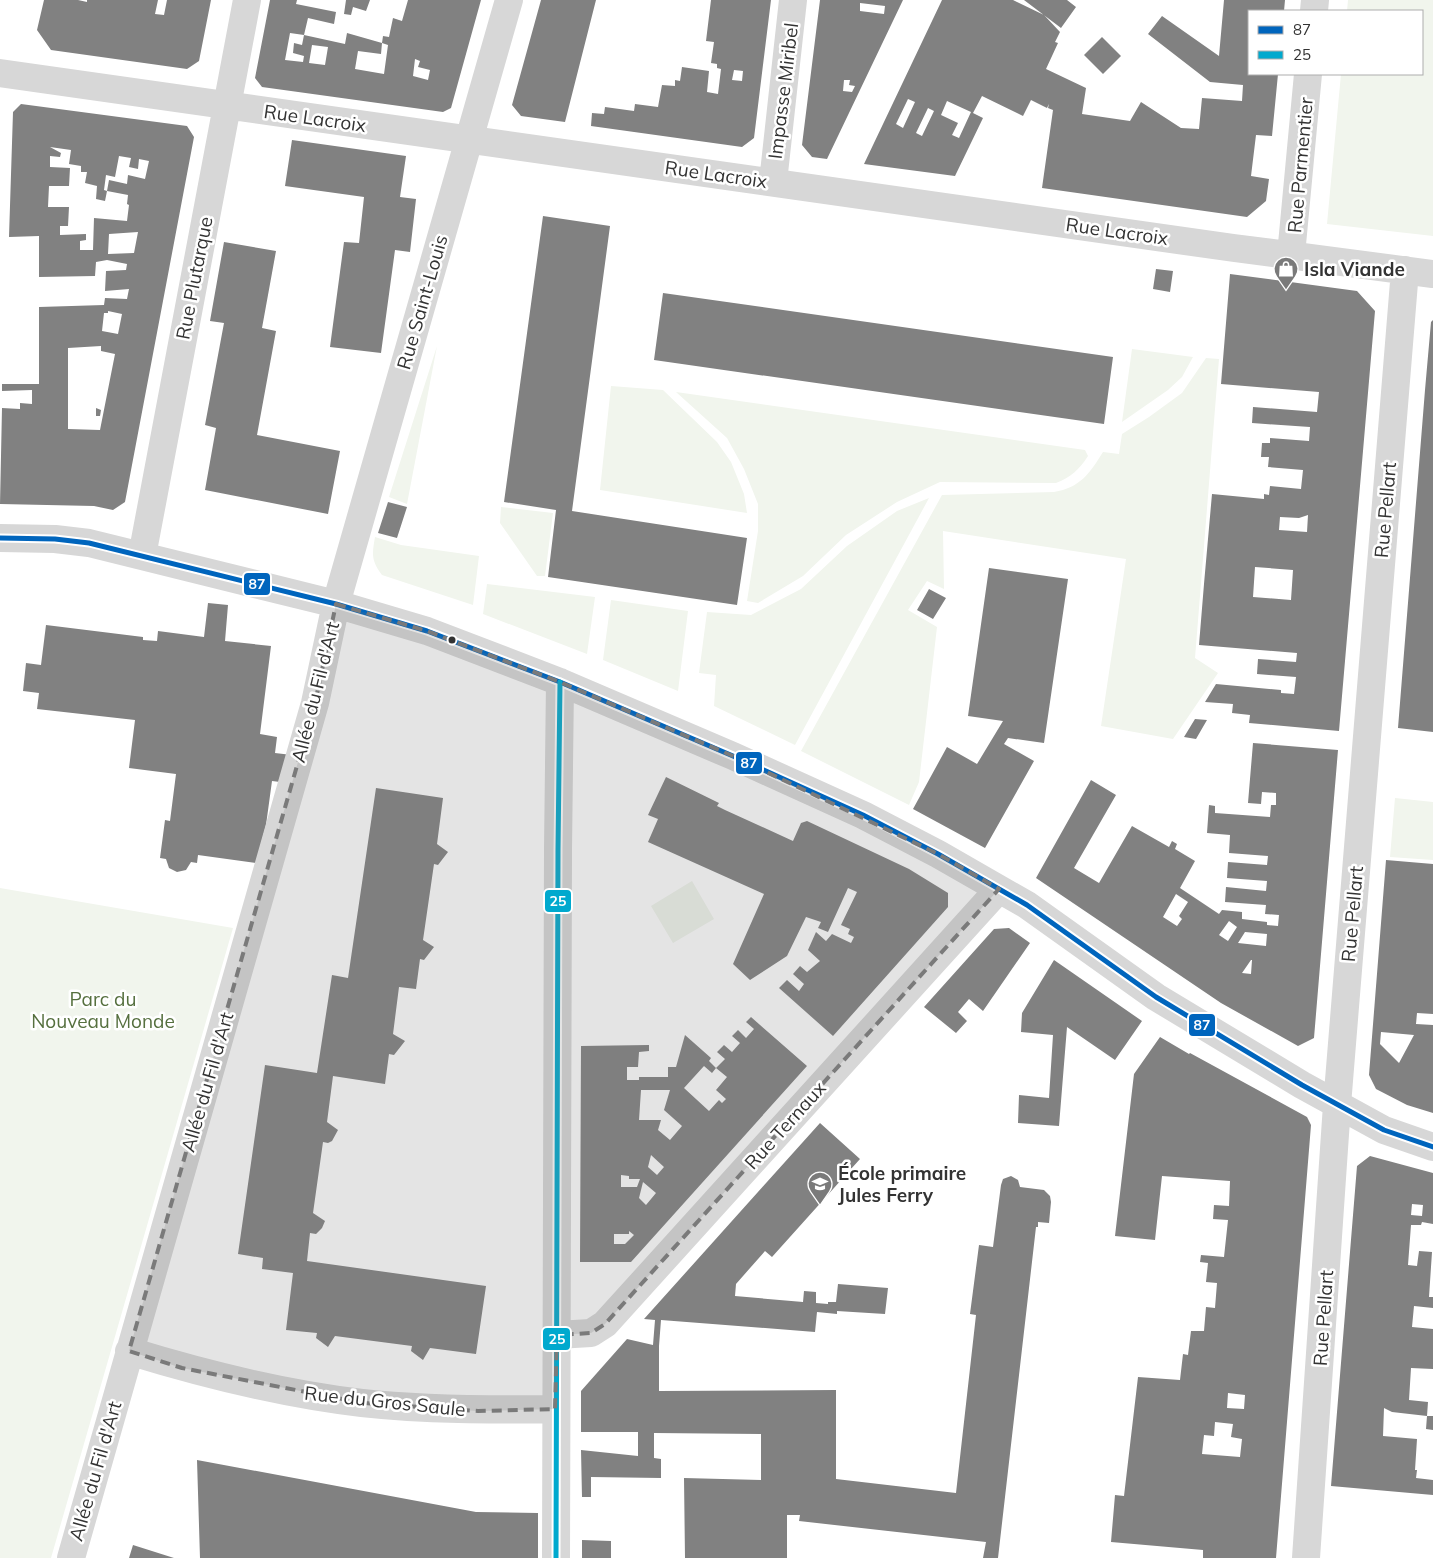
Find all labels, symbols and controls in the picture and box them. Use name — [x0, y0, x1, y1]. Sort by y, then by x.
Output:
legend — [1248, 10, 1423, 75]
text: 87 — [1293, 20, 1311, 39]
street label: Impasse Miribel — [763, 22, 803, 160]
text: 25 — [1293, 45, 1311, 64]
street label: Rue Parmentier — [1282, 96, 1318, 234]
street label: Rue Lacroix — [262, 99, 368, 137]
street label: Rue Lacroix — [663, 155, 769, 193]
street label: Rue Lacroix — [1064, 212, 1170, 250]
street label: Rue Plutarque — [170, 214, 218, 342]
street label: Rue Saint-Louis — [391, 232, 453, 372]
shop icon: Isla Viande — [1273, 256, 1299, 290]
place label: Isla Viande — [1304, 257, 1405, 281]
street label: Rue Pellart — [1369, 461, 1401, 559]
line badge: 87 — [243, 572, 271, 596]
text: 87 — [249, 575, 265, 593]
street label: Allée du Fil d'Art — [286, 619, 344, 765]
unlabelled marker — [447, 635, 457, 645]
line badge: 87 — [735, 751, 763, 775]
text: 87 — [741, 754, 757, 772]
street label: Rue Pellart — [1336, 865, 1368, 963]
line badge: 25 — [544, 889, 572, 913]
text: 25 — [550, 892, 566, 910]
park label: Parc du Nouveau Monde — [31, 987, 175, 1033]
street label: Allée du Fil d'Art — [176, 1009, 239, 1155]
line badge: 87 — [1188, 1013, 1216, 1037]
text: 87 — [1194, 1016, 1210, 1034]
street label: Rue Ternaux — [739, 1076, 831, 1174]
place label: École primaire Jules Ferry — [838, 1161, 966, 1207]
school or university icon: École primaire Jules Ferry — [807, 1171, 833, 1205]
street label: Rue Pellart — [1308, 1269, 1338, 1367]
line badge: 25 — [542, 1327, 571, 1351]
text: 25 — [549, 1330, 565, 1348]
street label: Rue du Gros Saule — [303, 1381, 467, 1421]
street label: Allée du Fil d'Art — [64, 1398, 127, 1544]

